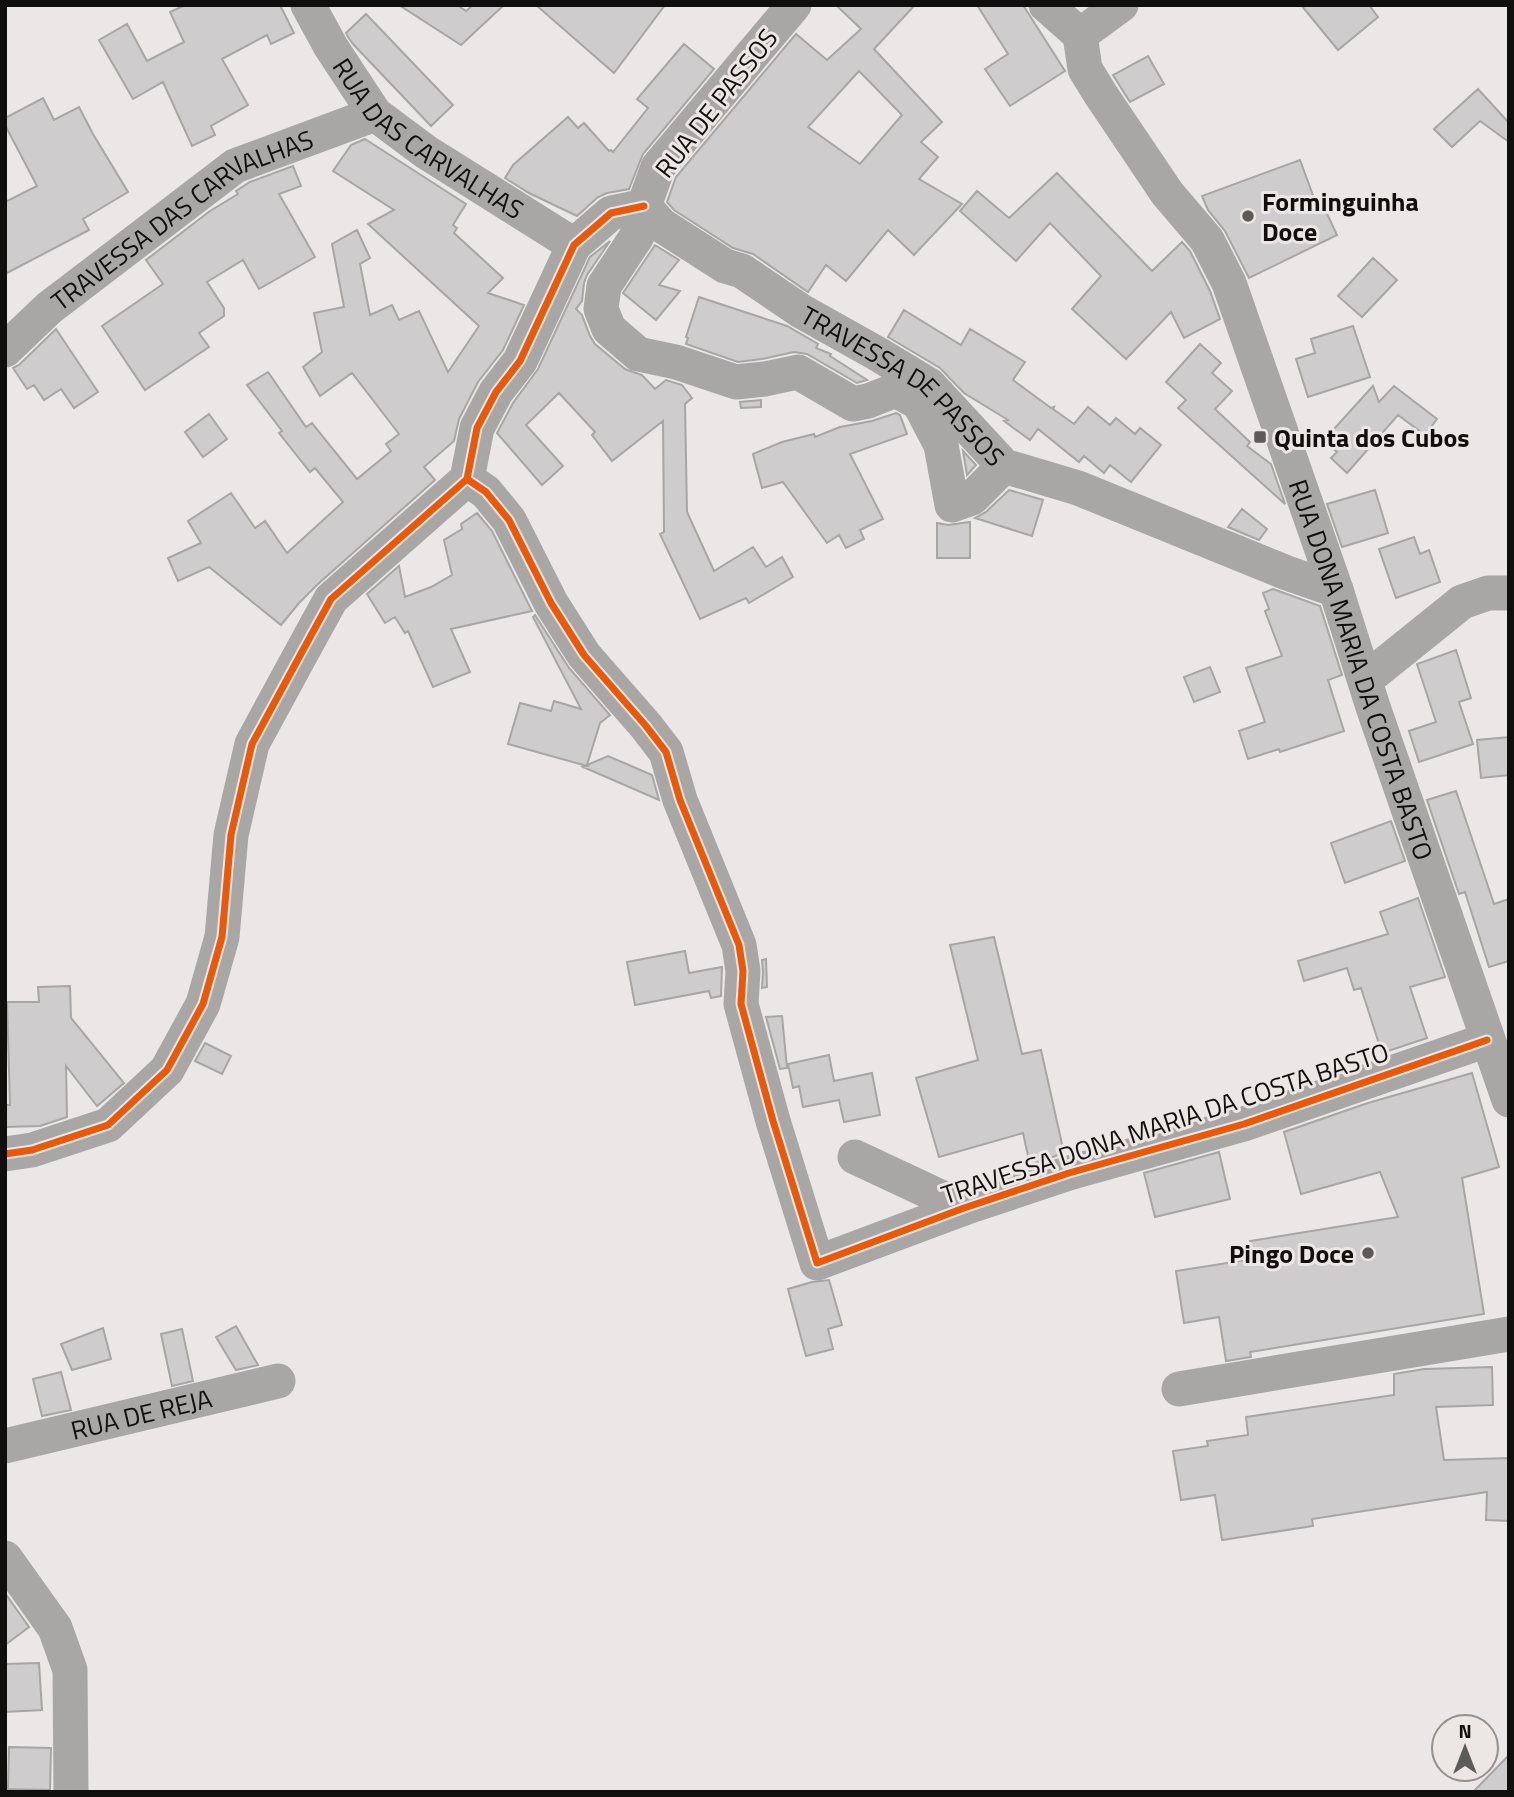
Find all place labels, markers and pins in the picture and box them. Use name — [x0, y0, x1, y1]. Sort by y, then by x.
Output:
place label: Forminguinha Doce — [1262, 182, 1419, 251]
marker: Forminguinha Doce — [1240, 208, 1256, 224]
place label: Quinta dos Cubos — [1274, 418, 1470, 457]
marker: Quinta dos Cubos — [1252, 429, 1268, 445]
place label: Pingo Doce — [1229, 1234, 1354, 1273]
marker: Pingo Doce — [1360, 1245, 1376, 1261]

